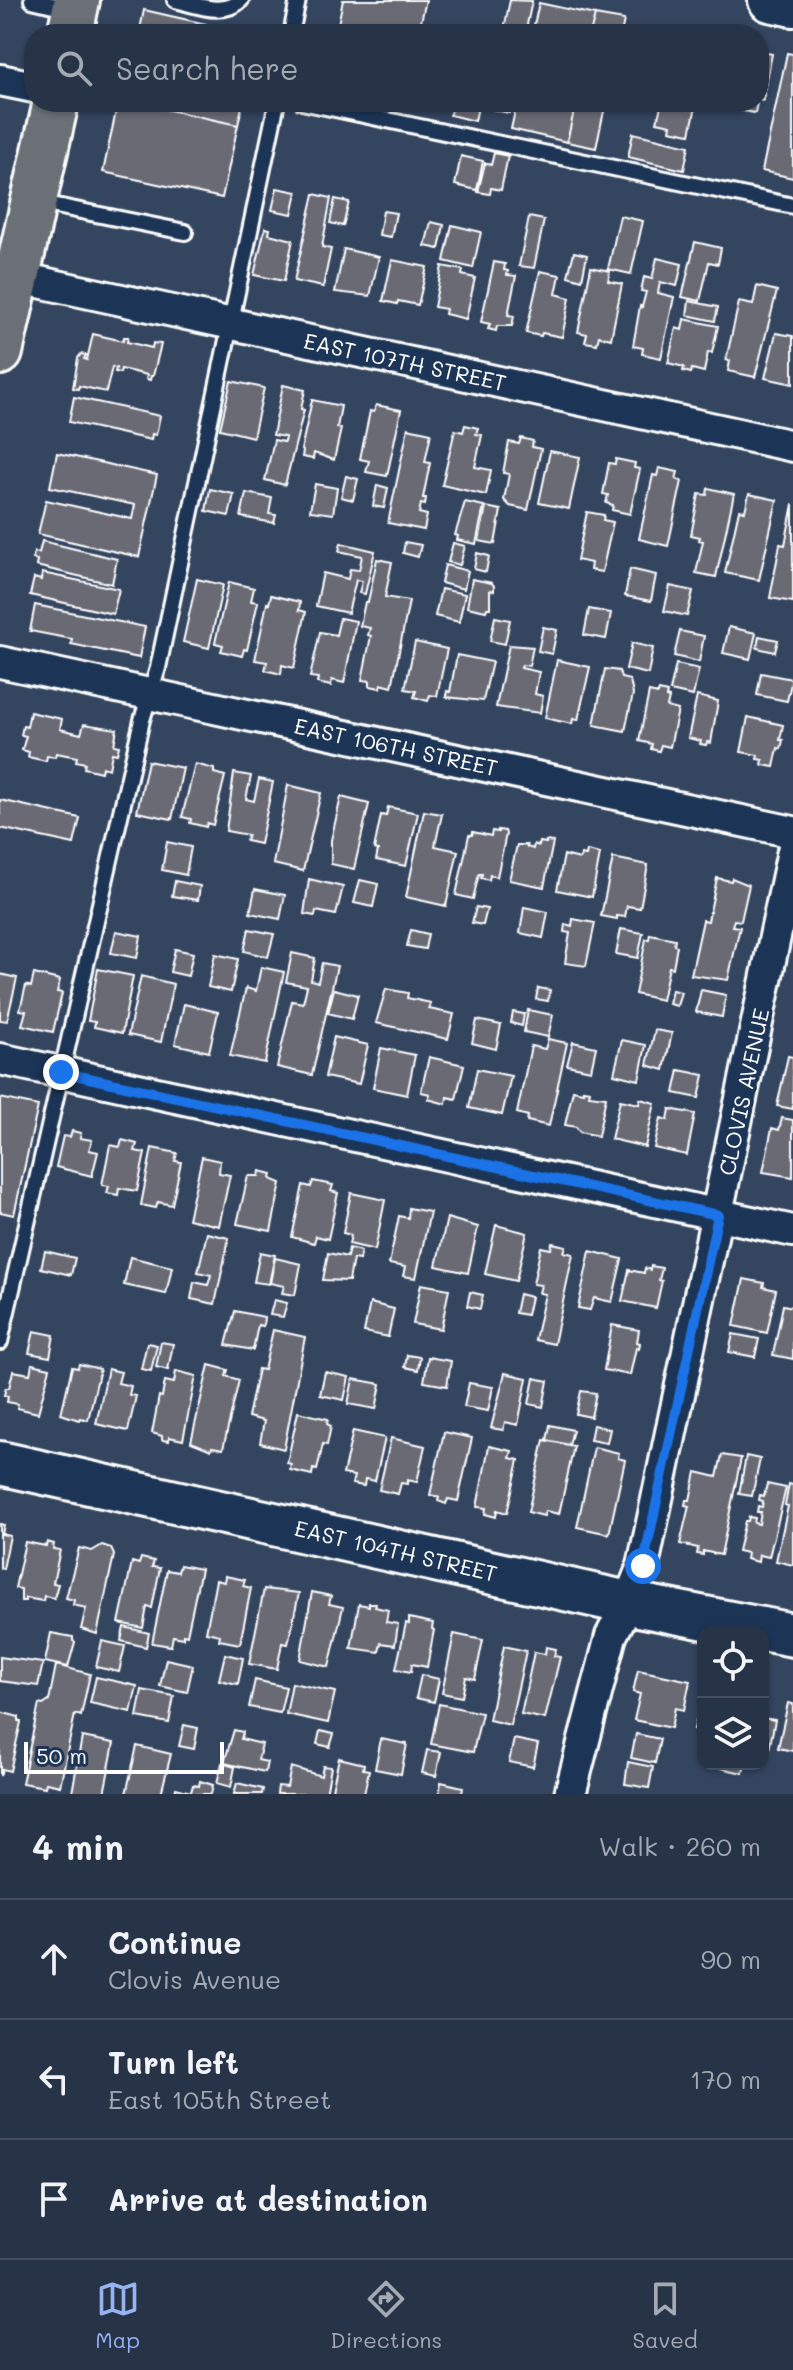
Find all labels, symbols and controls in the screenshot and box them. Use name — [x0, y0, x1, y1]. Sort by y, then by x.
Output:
search box — [24, 24, 769, 112]
icon: search — [52, 46, 96, 90]
text: Search here — [116, 48, 299, 88]
street label: EAST 107TH STREET — [301, 326, 509, 397]
street label: EAST 106TH STREET — [292, 711, 501, 782]
street label: CLOVIS AVENUE — [712, 1006, 775, 1178]
route end — [43, 1054, 79, 1090]
street label: EAST 104TH STREET — [292, 1513, 500, 1588]
route start — [625, 1548, 661, 1584]
map controls — [697, 1626, 769, 1770]
button: locate — [697, 1626, 769, 1698]
button: layers — [697, 1698, 769, 1770]
scale bar — [24, 1738, 224, 1774]
text: 50 m — [36, 1741, 87, 1770]
text: 4 min — [32, 1824, 124, 1869]
text: Walk · 260 m — [598, 1829, 761, 1863]
text: Continue — [108, 1922, 241, 1962]
icon: ahead — [32, 1937, 76, 1981]
text: 90 m — [701, 1942, 761, 1976]
text: Clovis Avenue — [108, 1962, 281, 1996]
text: Turn left — [108, 2042, 239, 2082]
icon: left — [32, 2057, 76, 2101]
text: 170 m — [690, 2062, 761, 2096]
text: East 105th Street — [108, 2082, 332, 2116]
icon: arrive — [32, 2177, 76, 2221]
text: Arrive at destination — [108, 2179, 428, 2219]
tab: Map — [95, 2277, 140, 2354]
tab: Directions — [330, 2277, 442, 2354]
tab: Saved — [633, 2277, 698, 2354]

